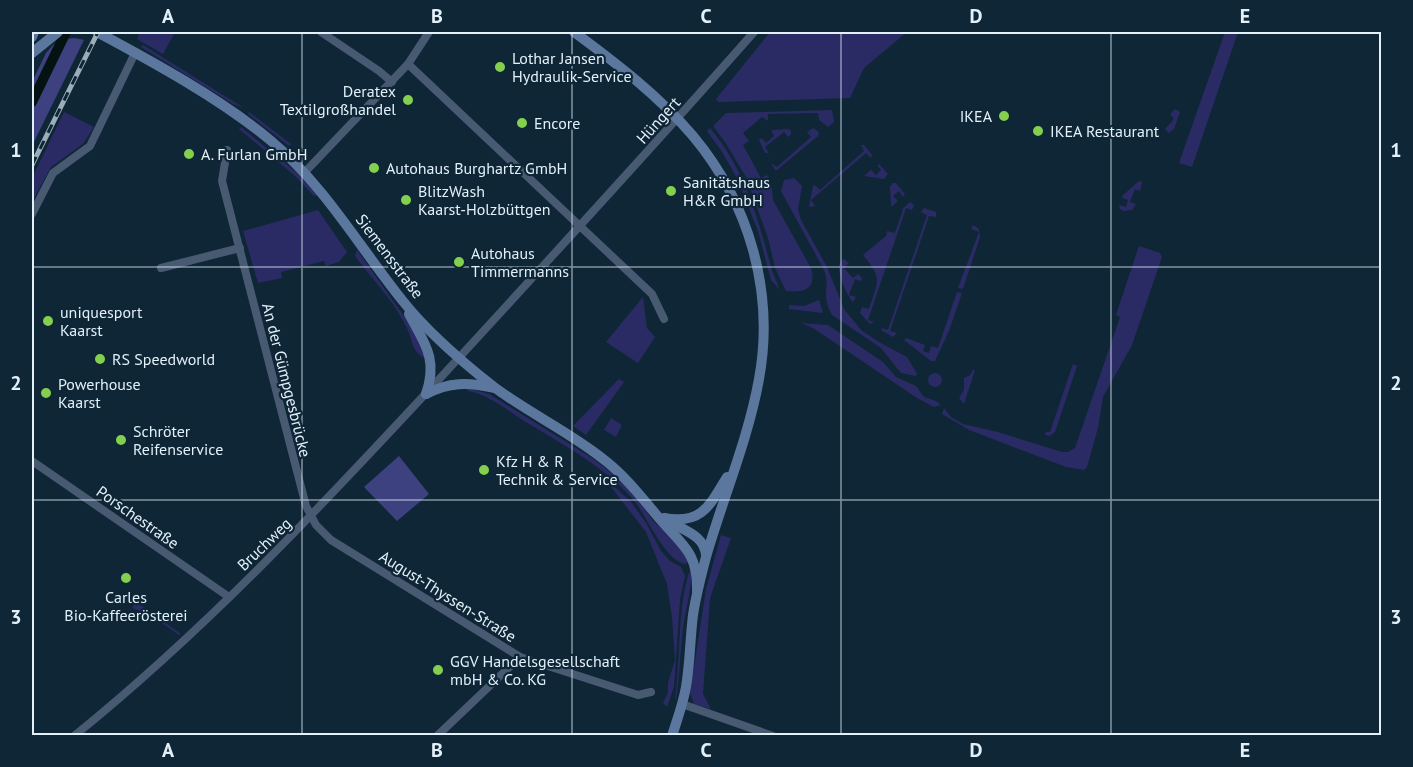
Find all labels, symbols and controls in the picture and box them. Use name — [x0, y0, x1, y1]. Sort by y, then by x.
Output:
text: A — [162, 3, 175, 29]
text: B — [431, 3, 443, 29]
text: C — [700, 3, 712, 29]
text: D — [970, 3, 983, 29]
text: E — [1240, 3, 1250, 29]
place label: Lothar Jansen Hydraulik-Service — [512, 48, 632, 86]
marker: Lothar Jansen Hydraulik-Service — [493, 60, 507, 74]
place label: Deratex Textilgroßhandel — [280, 81, 396, 119]
street label: Hüngert — [632, 92, 685, 148]
marker: Deratex Textilgroßhandel — [401, 93, 415, 107]
place label: IKEA — [960, 106, 993, 126]
marker: IKEA — [997, 109, 1011, 123]
place label: Encore — [534, 113, 580, 133]
marker: Encore — [515, 116, 529, 130]
place label: IKEA Restaurant — [1050, 121, 1160, 141]
marker: IKEA Restaurant — [1031, 124, 1045, 138]
text: 1 — [10, 137, 22, 163]
text: 1 — [1390, 137, 1402, 163]
place label: A. Furlan GmbH — [201, 144, 307, 164]
marker: A. Furlan GmbH — [182, 147, 196, 161]
place label: Autohaus Burghartz GmbH — [386, 158, 567, 178]
marker: Autohaus Burghartz GmbH — [367, 161, 381, 175]
place label: Sanitätshaus H&R GmbH — [683, 172, 770, 210]
place label: BlitzWash Kaarst-Holzbüttgen — [418, 181, 551, 219]
marker: Sanitätshaus H&R GmbH — [664, 184, 678, 198]
marker: BlitzWash Kaarst-Holzbüttgen — [399, 193, 413, 207]
street label: Siemensstraße — [352, 210, 428, 302]
place label: Autohaus Timmermanns — [471, 243, 569, 281]
marker: Autohaus Timmermanns — [452, 255, 466, 269]
street label: An der Gümpgesbrücke — [258, 301, 316, 459]
place label: uniquesport Kaarst — [60, 302, 143, 340]
marker: uniquesport Kaarst — [41, 314, 55, 328]
place label: RS Speedworld — [112, 349, 215, 369]
marker: RS Speedworld — [93, 352, 107, 366]
text: 2 — [10, 370, 22, 396]
text: 2 — [1390, 370, 1402, 396]
place label: Powerhouse Kaarst — [58, 374, 141, 412]
marker: Powerhouse Kaarst — [39, 386, 53, 400]
place label: Schröter Reifenservice — [133, 421, 223, 459]
marker: Schröter Reifenservice — [114, 433, 128, 447]
place label: Kfz H & R Technik & Service — [496, 451, 618, 489]
marker: Kfz H & R Technik & Service — [477, 463, 491, 477]
street label: Porschestraße — [93, 481, 183, 553]
street label: Bruchweg — [233, 513, 295, 575]
street label: August-Thyssen-Straße — [376, 546, 520, 646]
marker: Carles Bio-Kaffeerösterei — [119, 571, 133, 585]
place label: Carles Bio-Kaffeerösterei — [64, 587, 188, 625]
text: 3 — [10, 604, 22, 630]
text: 3 — [1390, 604, 1402, 630]
place label: GGV Handelsgesellschaft mbH & Co. KG — [450, 651, 620, 689]
marker: GGV Handelsgesellschaft mbH & Co. KG — [431, 663, 445, 677]
text: A — [162, 737, 175, 763]
text: B — [431, 737, 443, 763]
text: C — [700, 737, 712, 763]
text: D — [970, 737, 983, 763]
text: E — [1240, 737, 1250, 763]

